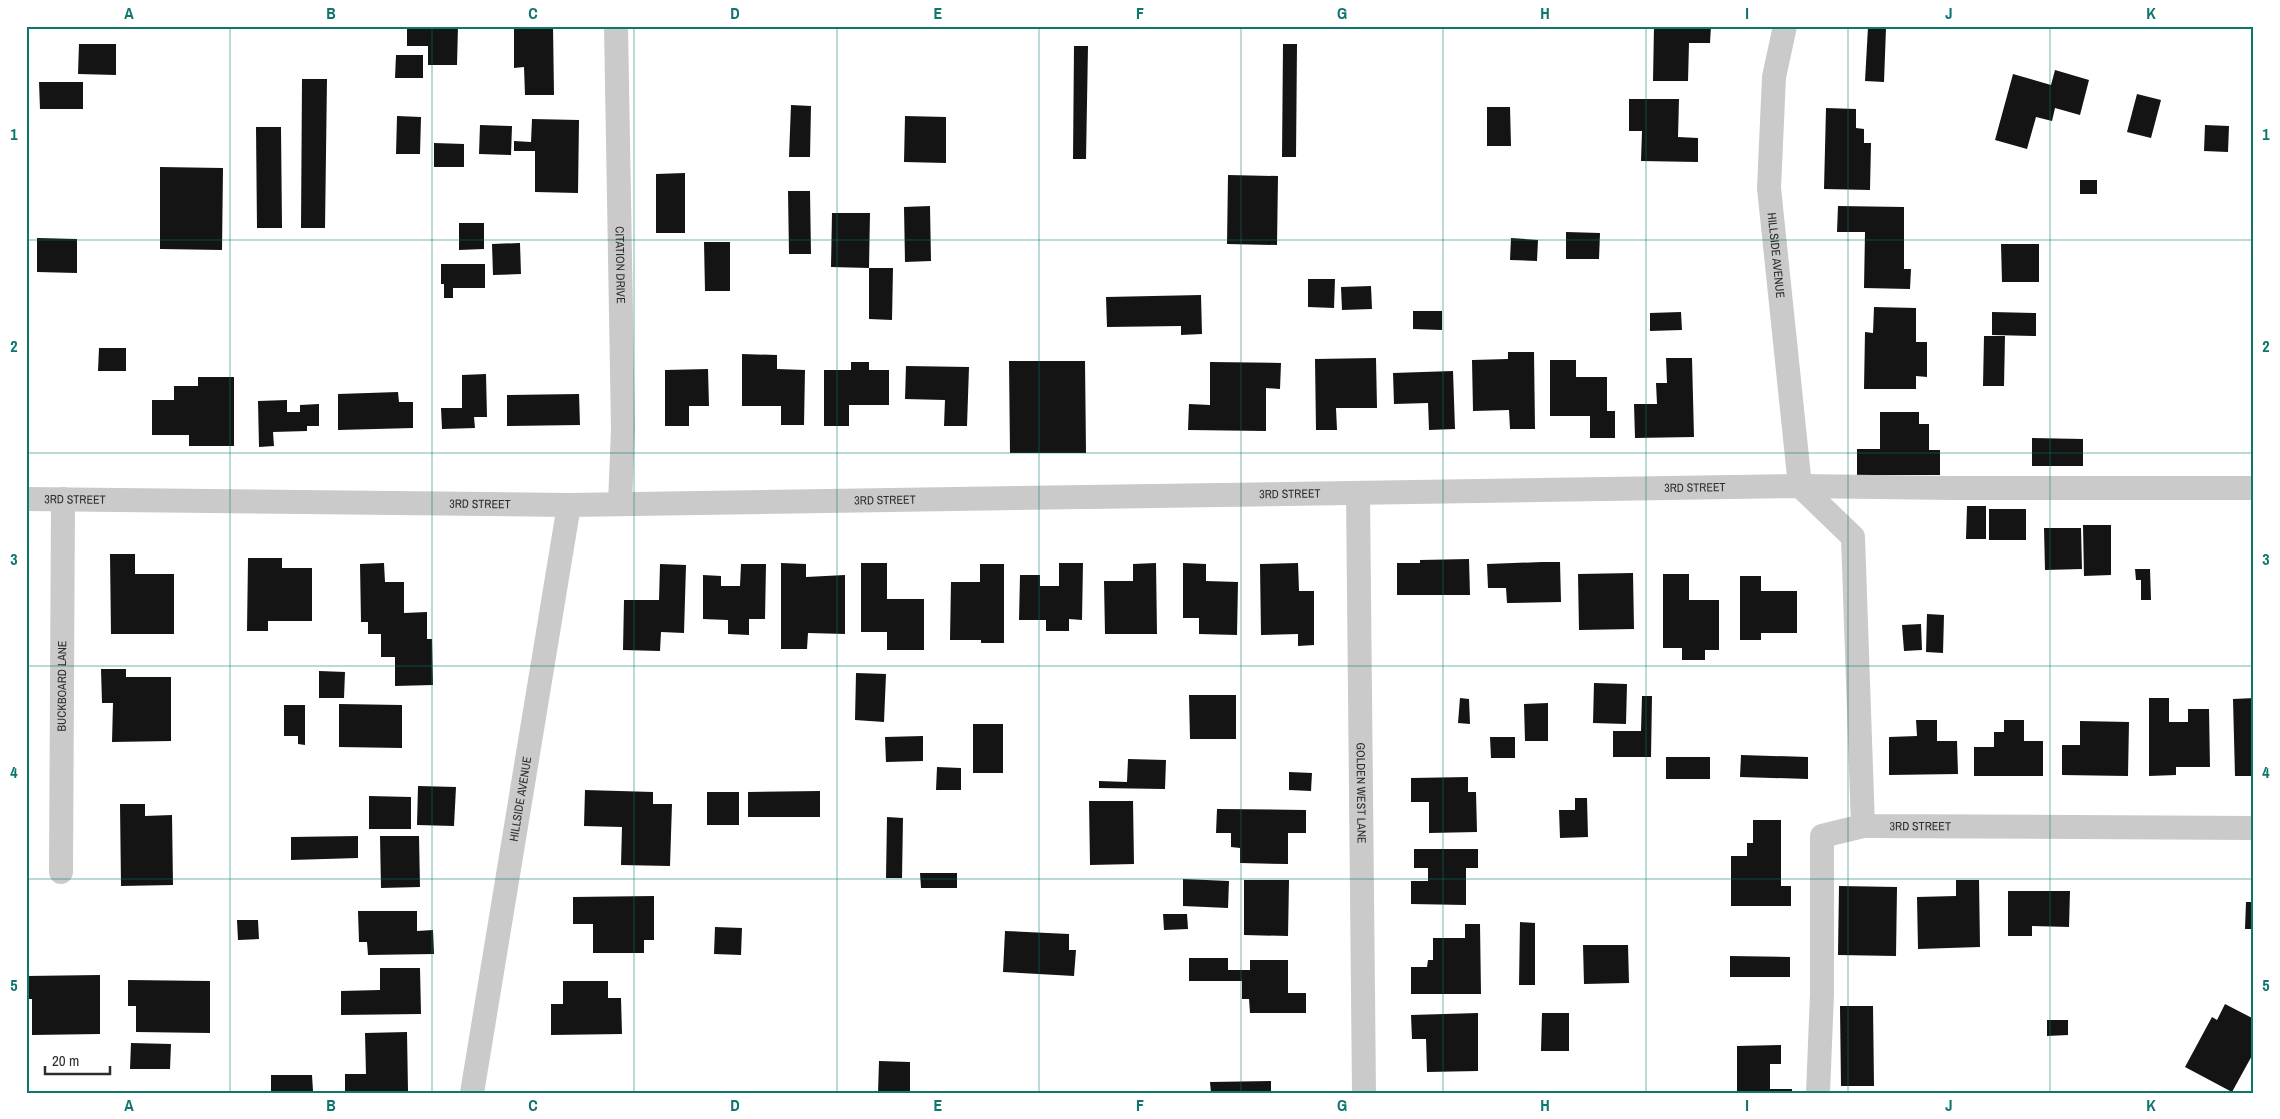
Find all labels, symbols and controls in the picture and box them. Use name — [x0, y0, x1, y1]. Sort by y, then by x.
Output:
text: A — [124, 2, 134, 24]
text: B — [326, 2, 336, 24]
text: C — [528, 2, 538, 24]
text: D — [730, 2, 740, 24]
text: E — [934, 2, 943, 24]
text: F — [1136, 2, 1144, 24]
text: G — [1337, 2, 1347, 24]
text: H — [1540, 2, 1550, 24]
text: I — [1745, 2, 1749, 24]
text: J — [1945, 2, 1953, 24]
text: K — [2146, 2, 2156, 24]
text: 1 — [10, 123, 18, 145]
text: 1 — [2262, 123, 2270, 145]
street label: HILLSIDE AVENUE — [1764, 212, 1788, 299]
street label: CITATION DRIVE — [611, 226, 629, 304]
text: 2 — [10, 335, 18, 357]
text: 2 — [2262, 335, 2270, 357]
street label: 3RD STREET — [1664, 479, 1726, 496]
street label: 3RD STREET — [1259, 485, 1321, 502]
street label: 3RD STREET — [44, 491, 106, 508]
street label: 3RD STREET — [854, 492, 916, 509]
street label: 3RD STREET — [449, 496, 511, 512]
text: 3 — [10, 548, 18, 570]
text: 3 — [2262, 548, 2270, 570]
street label: BUCKBOARD LANE — [54, 641, 70, 731]
street label: GOLDEN WEST LANE — [1352, 742, 1370, 844]
street label: HILLSIDE AVENUE — [506, 755, 535, 843]
text: 4 — [10, 761, 18, 783]
text: 4 — [2262, 761, 2270, 783]
street label: 3RD STREET — [1890, 818, 1951, 834]
text: 5 — [10, 974, 18, 996]
text: 5 — [2262, 974, 2270, 996]
scale bar — [45, 1044, 110, 1076]
text: 20 m — [52, 1050, 79, 1071]
text: A — [124, 1094, 134, 1116]
text: B — [326, 1094, 336, 1116]
text: C — [528, 1094, 538, 1116]
text: D — [730, 1094, 740, 1116]
text: E — [934, 1094, 943, 1116]
text: F — [1136, 1094, 1144, 1116]
text: G — [1337, 1094, 1347, 1116]
text: H — [1540, 1094, 1550, 1116]
text: I — [1745, 1094, 1749, 1116]
text: J — [1945, 1094, 1953, 1116]
text: K — [2146, 1094, 2156, 1116]

